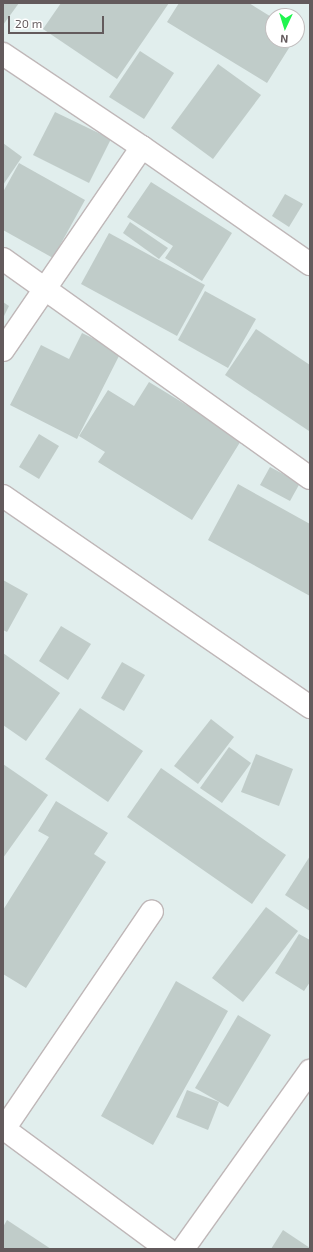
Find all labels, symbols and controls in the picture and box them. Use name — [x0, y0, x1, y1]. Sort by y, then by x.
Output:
scale bar — [10, 8, 106, 34]
north arrow — [265, 8, 305, 48]
text: 20 m — [15, 16, 42, 30]
text: N — [280, 33, 289, 46]

